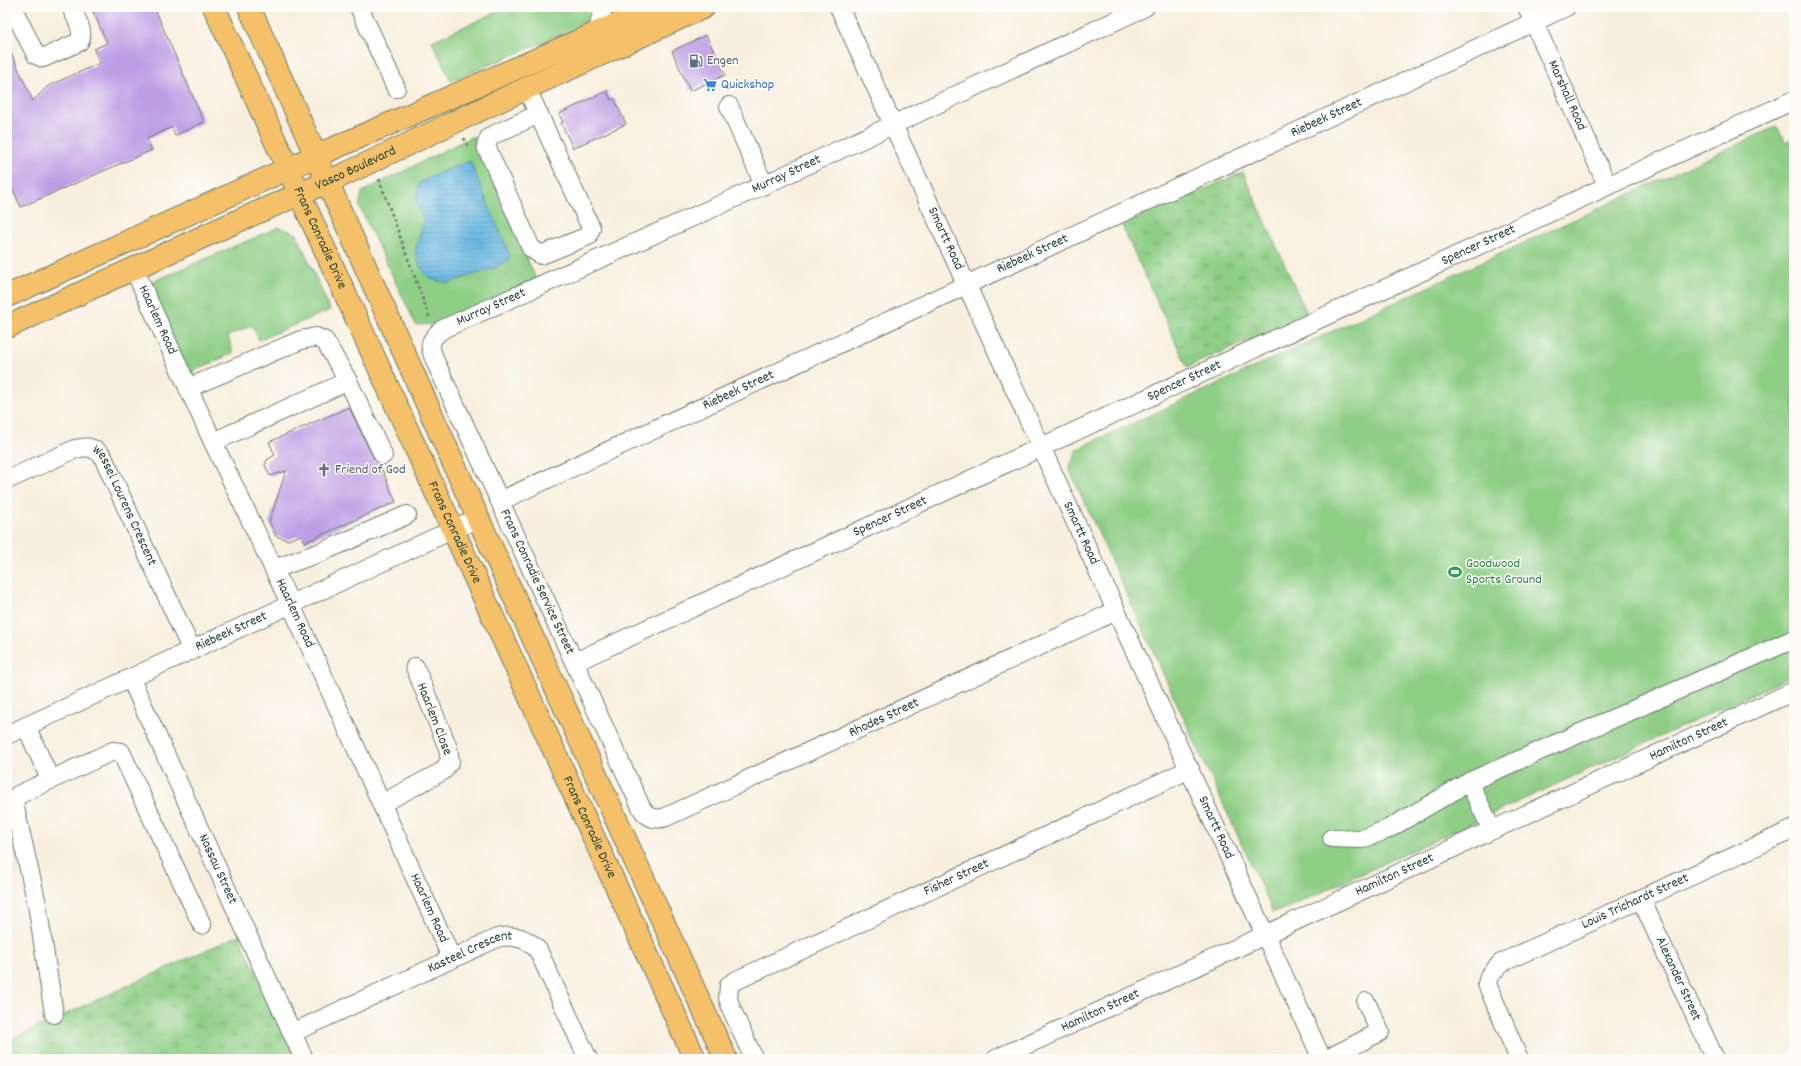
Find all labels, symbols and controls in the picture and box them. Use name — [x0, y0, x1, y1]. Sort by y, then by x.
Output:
place label: Engen — [707, 51, 739, 71]
fuel station icon: Engen — [688, 53, 704, 69]
street label: Marshall Road — [1542, 57, 1591, 134]
place label: Quickshop — [721, 75, 774, 95]
supermarket icon: Quickshop — [702, 77, 718, 93]
street label: Riebeek Street — [1287, 93, 1366, 143]
street label: Vasco Boulevard — [312, 141, 399, 196]
street label: Murray Street — [749, 150, 824, 199]
street label: Frans Conradie Drive — [288, 184, 352, 292]
street label: Smartt Road — [922, 204, 969, 274]
street label: Spencer Street — [1438, 220, 1519, 271]
street label: Riebeek Street — [993, 229, 1072, 279]
street label: Haarlem Road — [133, 282, 182, 358]
street label: Murray Street — [453, 283, 529, 332]
street label: Spencer Street — [1144, 355, 1225, 407]
street label: Riebeek Street — [699, 365, 778, 416]
street label: Wessel Lourens Crescent — [88, 440, 162, 569]
place label: Friend of God — [335, 460, 406, 480]
church icon: Friend of God — [316, 462, 332, 478]
street label: Frans Conradie Drive — [422, 478, 486, 587]
street label: Spencer Street — [850, 491, 930, 542]
street label: Smartt Road — [1057, 498, 1104, 568]
street label: Frans Conradie Service Street — [494, 506, 580, 658]
place label: Goodwood Sports Ground — [1466, 554, 1542, 590]
sports icon: Goodwood Sports Ground — [1447, 564, 1463, 580]
street label: Haarlem Road — [270, 575, 319, 651]
street label: Riebeek Street — [192, 606, 270, 657]
street label: Haarlem Close — [411, 680, 457, 758]
street label: Rhodes Street — [846, 693, 922, 743]
street label: Hamilton Street — [1646, 713, 1731, 766]
street label: Frans Conradie Drive — [557, 773, 621, 882]
street label: Smartt Road — [1193, 793, 1239, 862]
street label: Nassau Street — [193, 831, 242, 908]
street label: Hamilton Street — [1352, 848, 1437, 902]
street label: Fisher Street — [921, 854, 992, 902]
street label: Louis Trichardt Street — [1578, 868, 1692, 935]
street label: Haarlem Road — [404, 870, 453, 946]
street label: Kasteel Crescent — [424, 926, 513, 979]
street label: Alexander Street — [1650, 934, 1706, 1024]
street label: Hamilton Street — [1058, 984, 1143, 1038]

